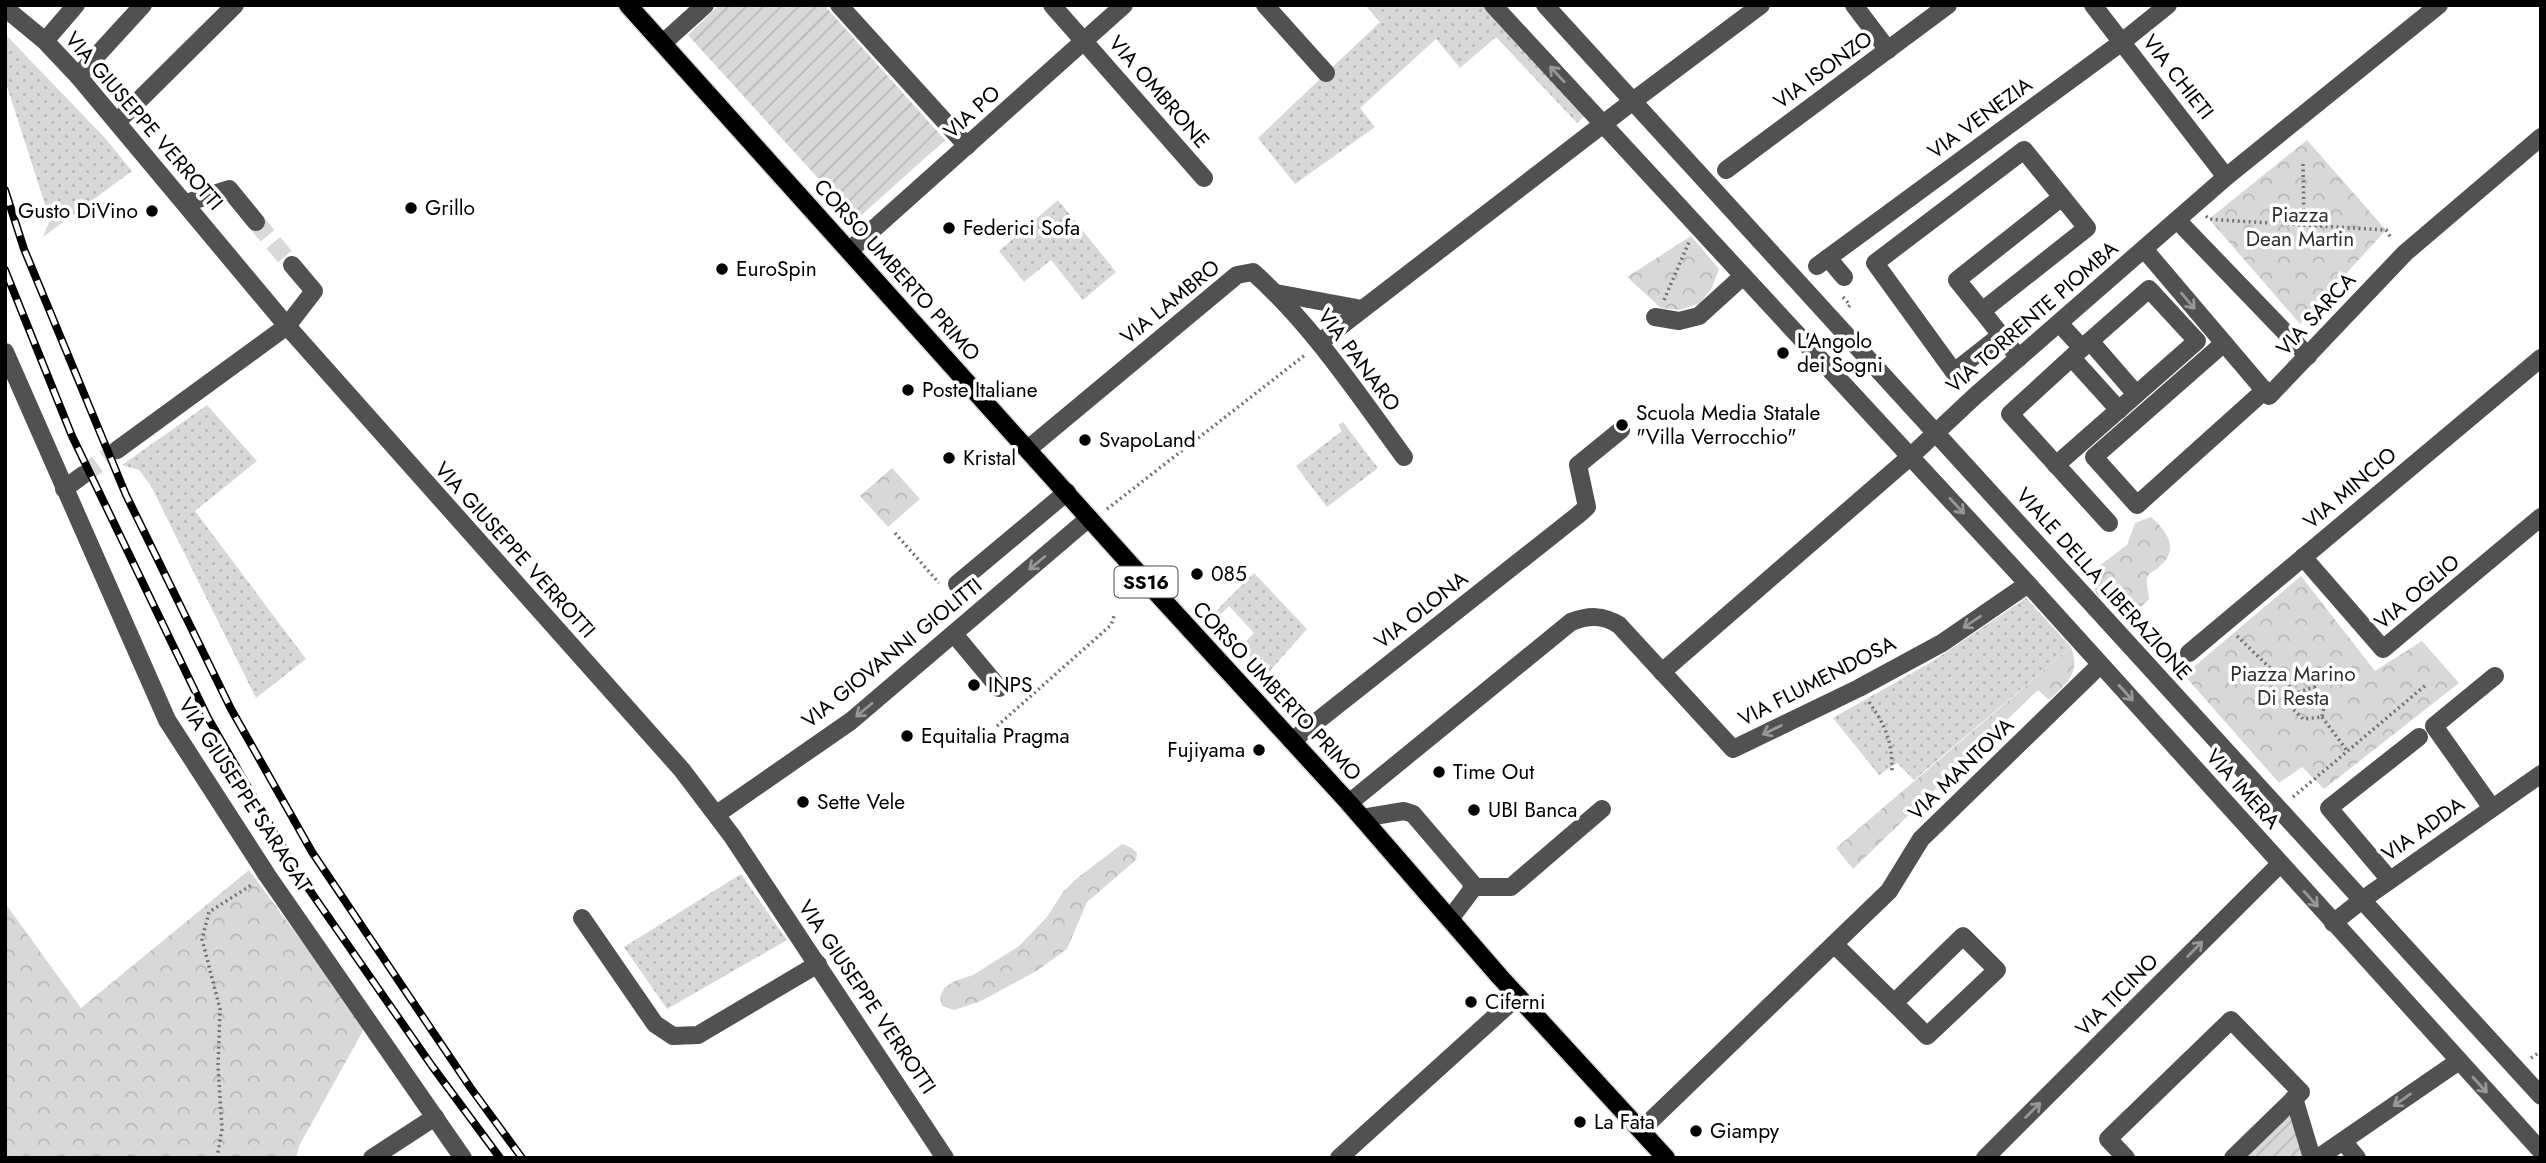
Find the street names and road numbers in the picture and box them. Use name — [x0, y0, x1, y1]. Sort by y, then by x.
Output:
street label: VIA ISONZO — [1767, 24, 1879, 116]
street label: VIA GIUSEPPE VERROTTI — [58, 25, 230, 217]
street label: VIA CHIETI — [2135, 28, 2221, 126]
street label: VIA OMBRONE — [1102, 29, 1216, 155]
street label: VIA VENEZIA — [1921, 70, 2039, 166]
street label: VIA PO — [937, 78, 1007, 146]
street label: CORSO UMBERTO PRIMO — [807, 172, 987, 368]
street label: VIA TORRENTE PIOMBA — [1940, 234, 2125, 400]
street label: VIA LAMBRO — [1114, 253, 1226, 351]
street label: VIA SARCA — [2269, 266, 2363, 362]
street label: VIA PANARO — [1310, 302, 1408, 418]
street label: VIA MINCIO — [2297, 440, 2403, 536]
street label: VIA GIUSEPPE VERROTTI — [428, 455, 602, 645]
street label: VIALE DELLA LIBERAZIONE — [2009, 481, 2199, 687]
street label: VIA OGLIO — [2368, 547, 2466, 637]
street label: VIA OLONA — [1368, 564, 1474, 656]
road number: SS16 — [1114, 566, 1178, 597]
street label: VIA GIOVANNI GIOLITTI — [795, 571, 989, 735]
street label: CORSO UMBERTO PRIMO — [1186, 594, 1368, 788]
street label: VIA FLUMENDOSA — [1733, 628, 1901, 734]
street label: VIA GIUSEPPE SARAGAT — [171, 692, 319, 898]
street label: VIA MANTOVA — [1901, 711, 2021, 827]
street label: VIA IMERA — [2199, 742, 2287, 836]
street label: VIA ADDA — [2376, 789, 2471, 868]
street label: VIA GIUSEPPE VERROTTI — [791, 894, 943, 1100]
street label: VIA TICINO — [2069, 947, 2165, 1043]

